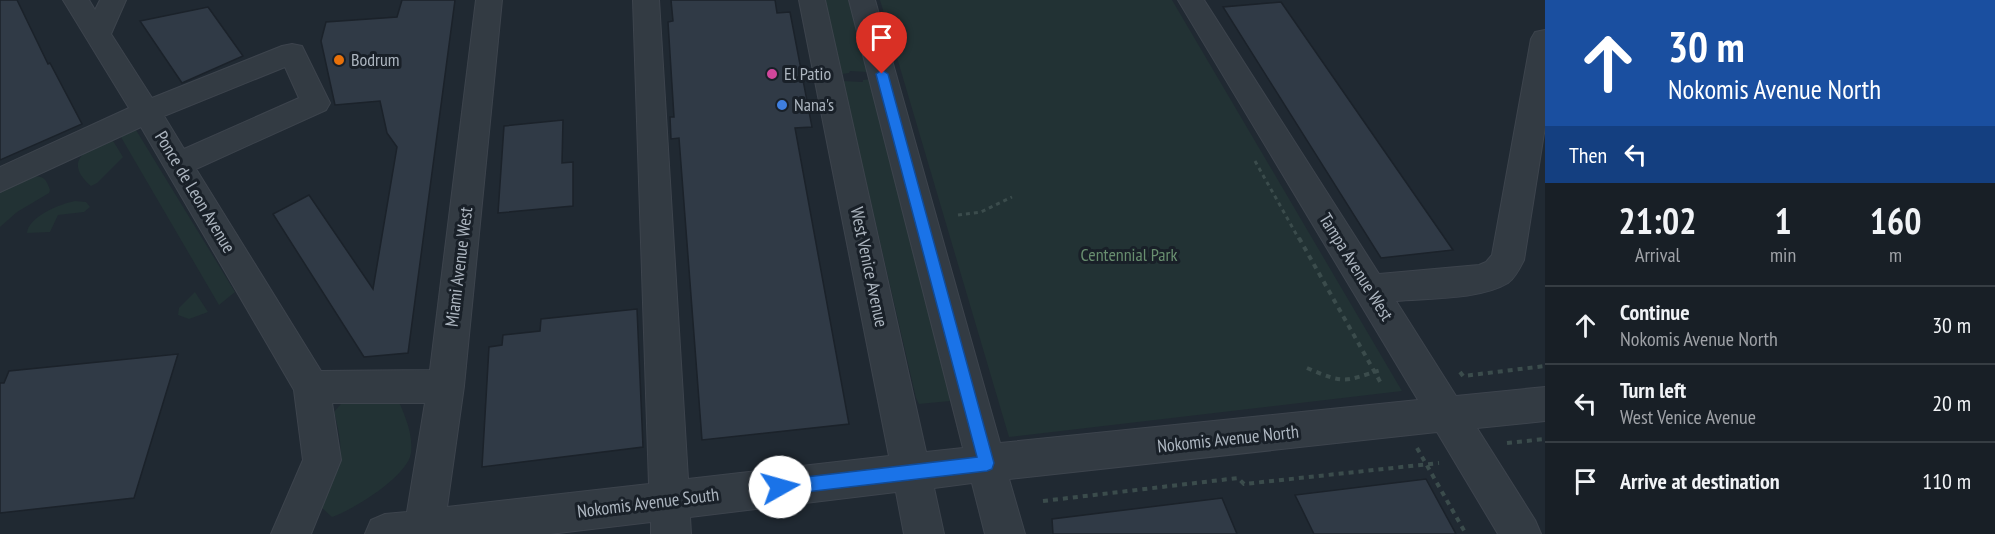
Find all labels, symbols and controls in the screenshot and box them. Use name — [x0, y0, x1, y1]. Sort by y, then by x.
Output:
pin — [856, 12, 907, 74]
text: 30 m — [1668, 19, 1745, 74]
icon: arrive — [865, 21, 898, 54]
icon: ahead — [1569, 24, 1647, 102]
place label: Bodrum — [351, 48, 400, 71]
marker: Bodrum — [332, 53, 346, 67]
place label: El Patio — [784, 62, 831, 85]
marker: El Patio — [765, 67, 779, 81]
text: Nokomis Avenue North — [1668, 72, 1881, 106]
place label: Nana's — [794, 93, 834, 116]
marker: Nana's — [775, 98, 789, 112]
street label: Ponce de Leon Avenue — [150, 127, 241, 257]
icon: left — [1619, 138, 1652, 171]
text: Then — [1569, 141, 1607, 169]
text: 21:02 — [1619, 197, 1696, 244]
text: 1 — [1774, 197, 1792, 244]
text: 160 — [1870, 197, 1921, 244]
street label: West Venice Avenue — [846, 205, 893, 329]
street label: Miami Avenue West — [440, 206, 477, 328]
street label: Tampa Avenue West — [1314, 209, 1399, 325]
text: Arrival — [1635, 242, 1680, 268]
text: min — [1770, 242, 1796, 268]
text: m — [1889, 242, 1902, 268]
park label: Centennial Park — [1081, 243, 1178, 266]
text: Continue — [1620, 298, 1690, 326]
icon: ahead — [1569, 309, 1602, 342]
text: 30 m — [1932, 311, 1971, 339]
text: Nokomis Avenue North — [1620, 326, 1778, 352]
text: Turn left — [1620, 376, 1686, 404]
icon: left — [1569, 387, 1602, 420]
text: 20 m — [1932, 389, 1971, 417]
text: West Venice Avenue — [1620, 404, 1756, 430]
street label: Nokomis Avenue North — [1156, 420, 1300, 457]
position arrow — [748, 455, 812, 519]
icon: arrive — [1569, 465, 1602, 498]
text: Arrive at destination — [1620, 467, 1780, 495]
text: 110 m — [1922, 467, 1971, 495]
street label: Nokomis Avenue South — [576, 482, 720, 523]

